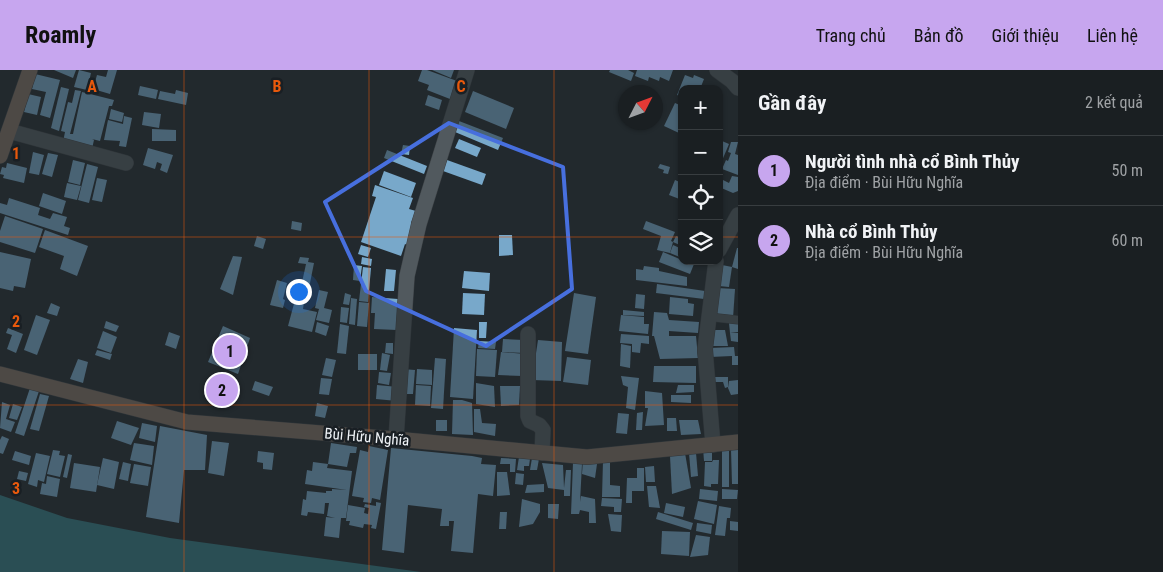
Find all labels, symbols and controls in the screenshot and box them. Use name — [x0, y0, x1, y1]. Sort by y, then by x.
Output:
text: Roamly — [25, 21, 96, 49]
text: Trang chủ — [816, 25, 886, 46]
text: Bản đồ — [914, 25, 964, 46]
text: Giới thiệu — [992, 25, 1059, 46]
text: Liên hệ — [1087, 25, 1138, 46]
text: A — [87, 77, 97, 96]
text: B — [273, 77, 282, 96]
text: C — [456, 77, 466, 96]
north arrow — [618, 85, 663, 130]
map controls — [678, 85, 723, 265]
button: + — [678, 85, 723, 130]
text: Gần đây — [758, 91, 826, 115]
text: 2 kết quả — [1085, 93, 1143, 112]
button: − — [678, 130, 723, 175]
text: 1 — [12, 144, 20, 163]
text: Người tình nhà cổ Bình Thủy — [805, 150, 1020, 173]
text: 1 — [770, 161, 778, 180]
text: 50 m — [1111, 161, 1143, 180]
text: Địa điểm · Bùi Hữu Nghĩa — [805, 173, 963, 192]
button: locate — [678, 175, 723, 220]
button: layers — [678, 220, 723, 265]
text: Nhà cổ Bình Thủy — [805, 220, 938, 243]
text: 2 — [770, 231, 778, 250]
text: 60 m — [1111, 231, 1143, 250]
text: Địa điểm · Bùi Hữu Nghĩa — [805, 243, 963, 262]
your location — [286, 279, 312, 305]
text: 2 — [12, 312, 20, 331]
pin: 1 — [214, 332, 246, 370]
pin: 2 — [206, 371, 238, 409]
street label: Bùi Hữu Nghĩa — [324, 424, 410, 450]
text: 3 — [12, 479, 20, 498]

